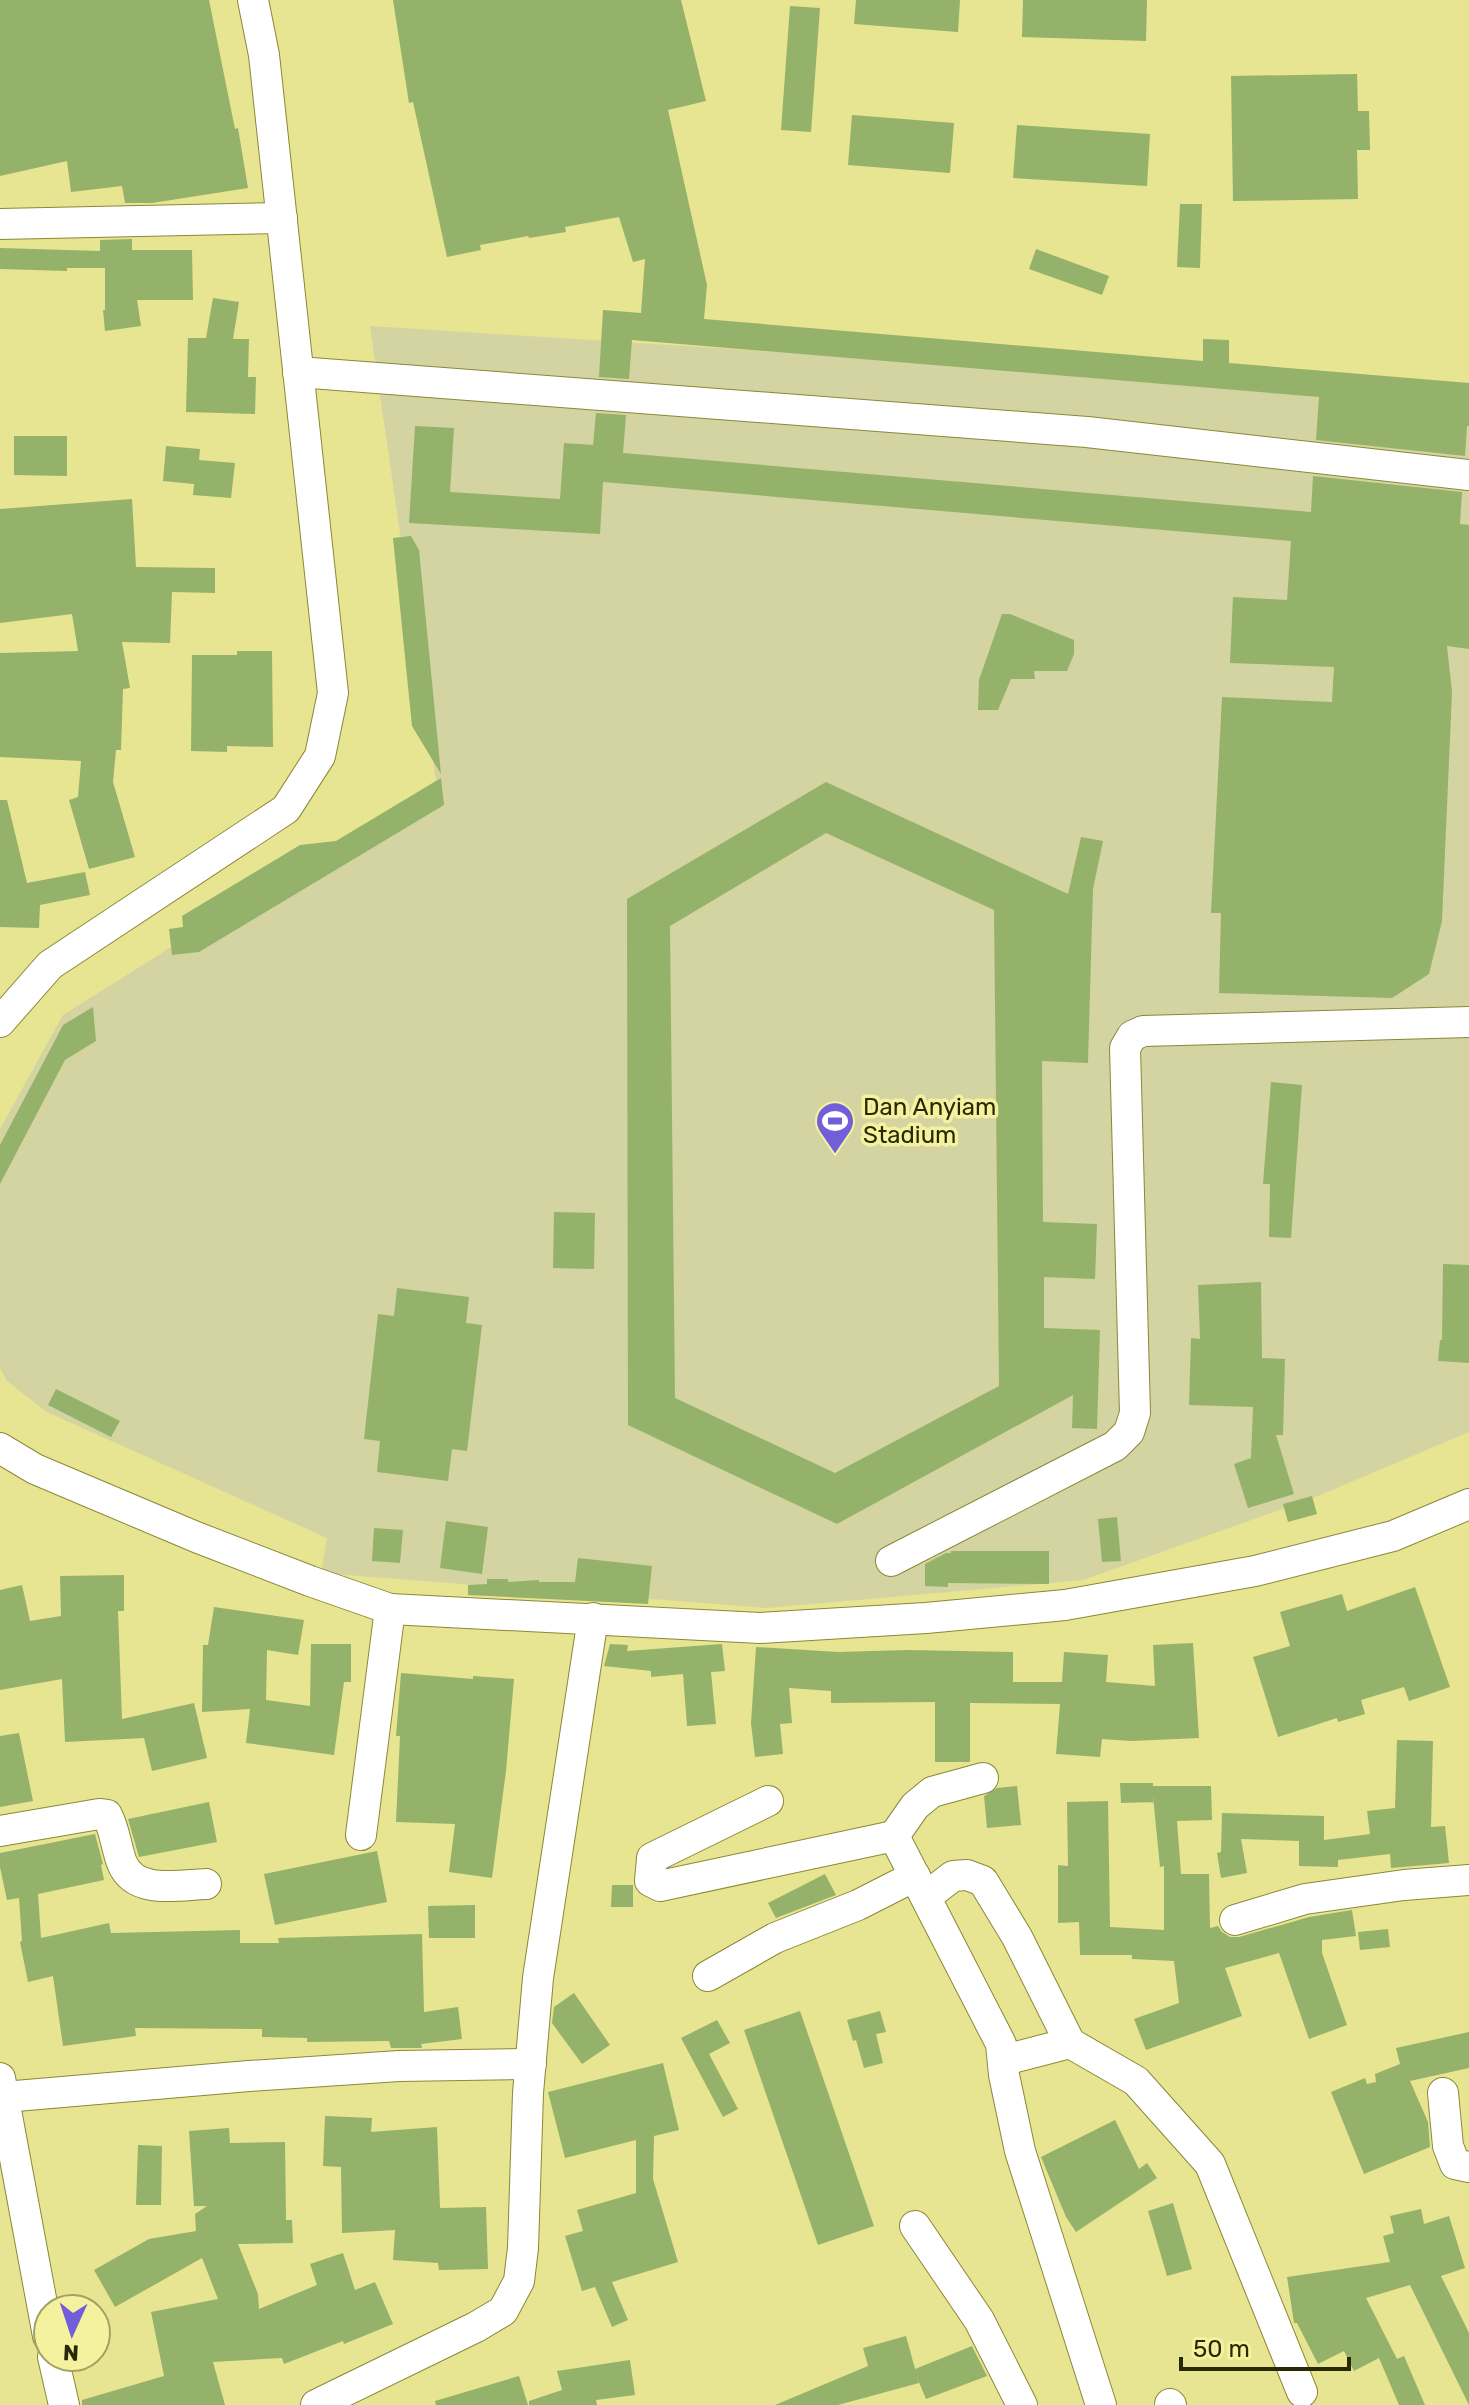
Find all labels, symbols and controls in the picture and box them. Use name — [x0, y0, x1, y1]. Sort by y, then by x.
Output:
place label: Dan Anyiam Stadium — [863, 1093, 996, 1149]
sports icon: Dan Anyiam Stadium — [814, 1100, 856, 1155]
north arrow — [32, 2293, 112, 2373]
scale bar — [1181, 2321, 1349, 2371]
text: 50 m — [1193, 2335, 1250, 2363]
text: N — [62, 2339, 80, 2366]

